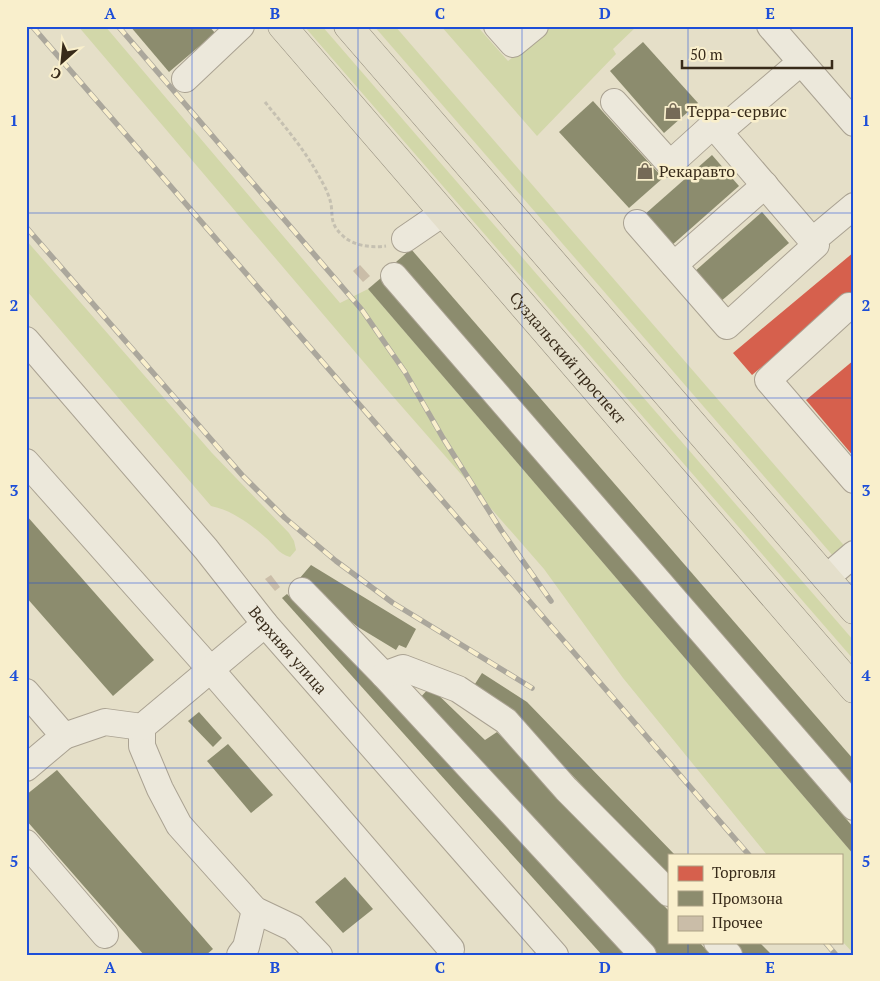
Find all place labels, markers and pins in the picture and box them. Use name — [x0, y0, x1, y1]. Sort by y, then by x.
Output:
place label: Терра-сервис — [687, 100, 787, 122]
shop icon: Терра-сервис — [663, 101, 683, 121]
place label: Рекаравто — [659, 160, 735, 182]
shop icon: Рекаравто — [635, 161, 655, 181]

